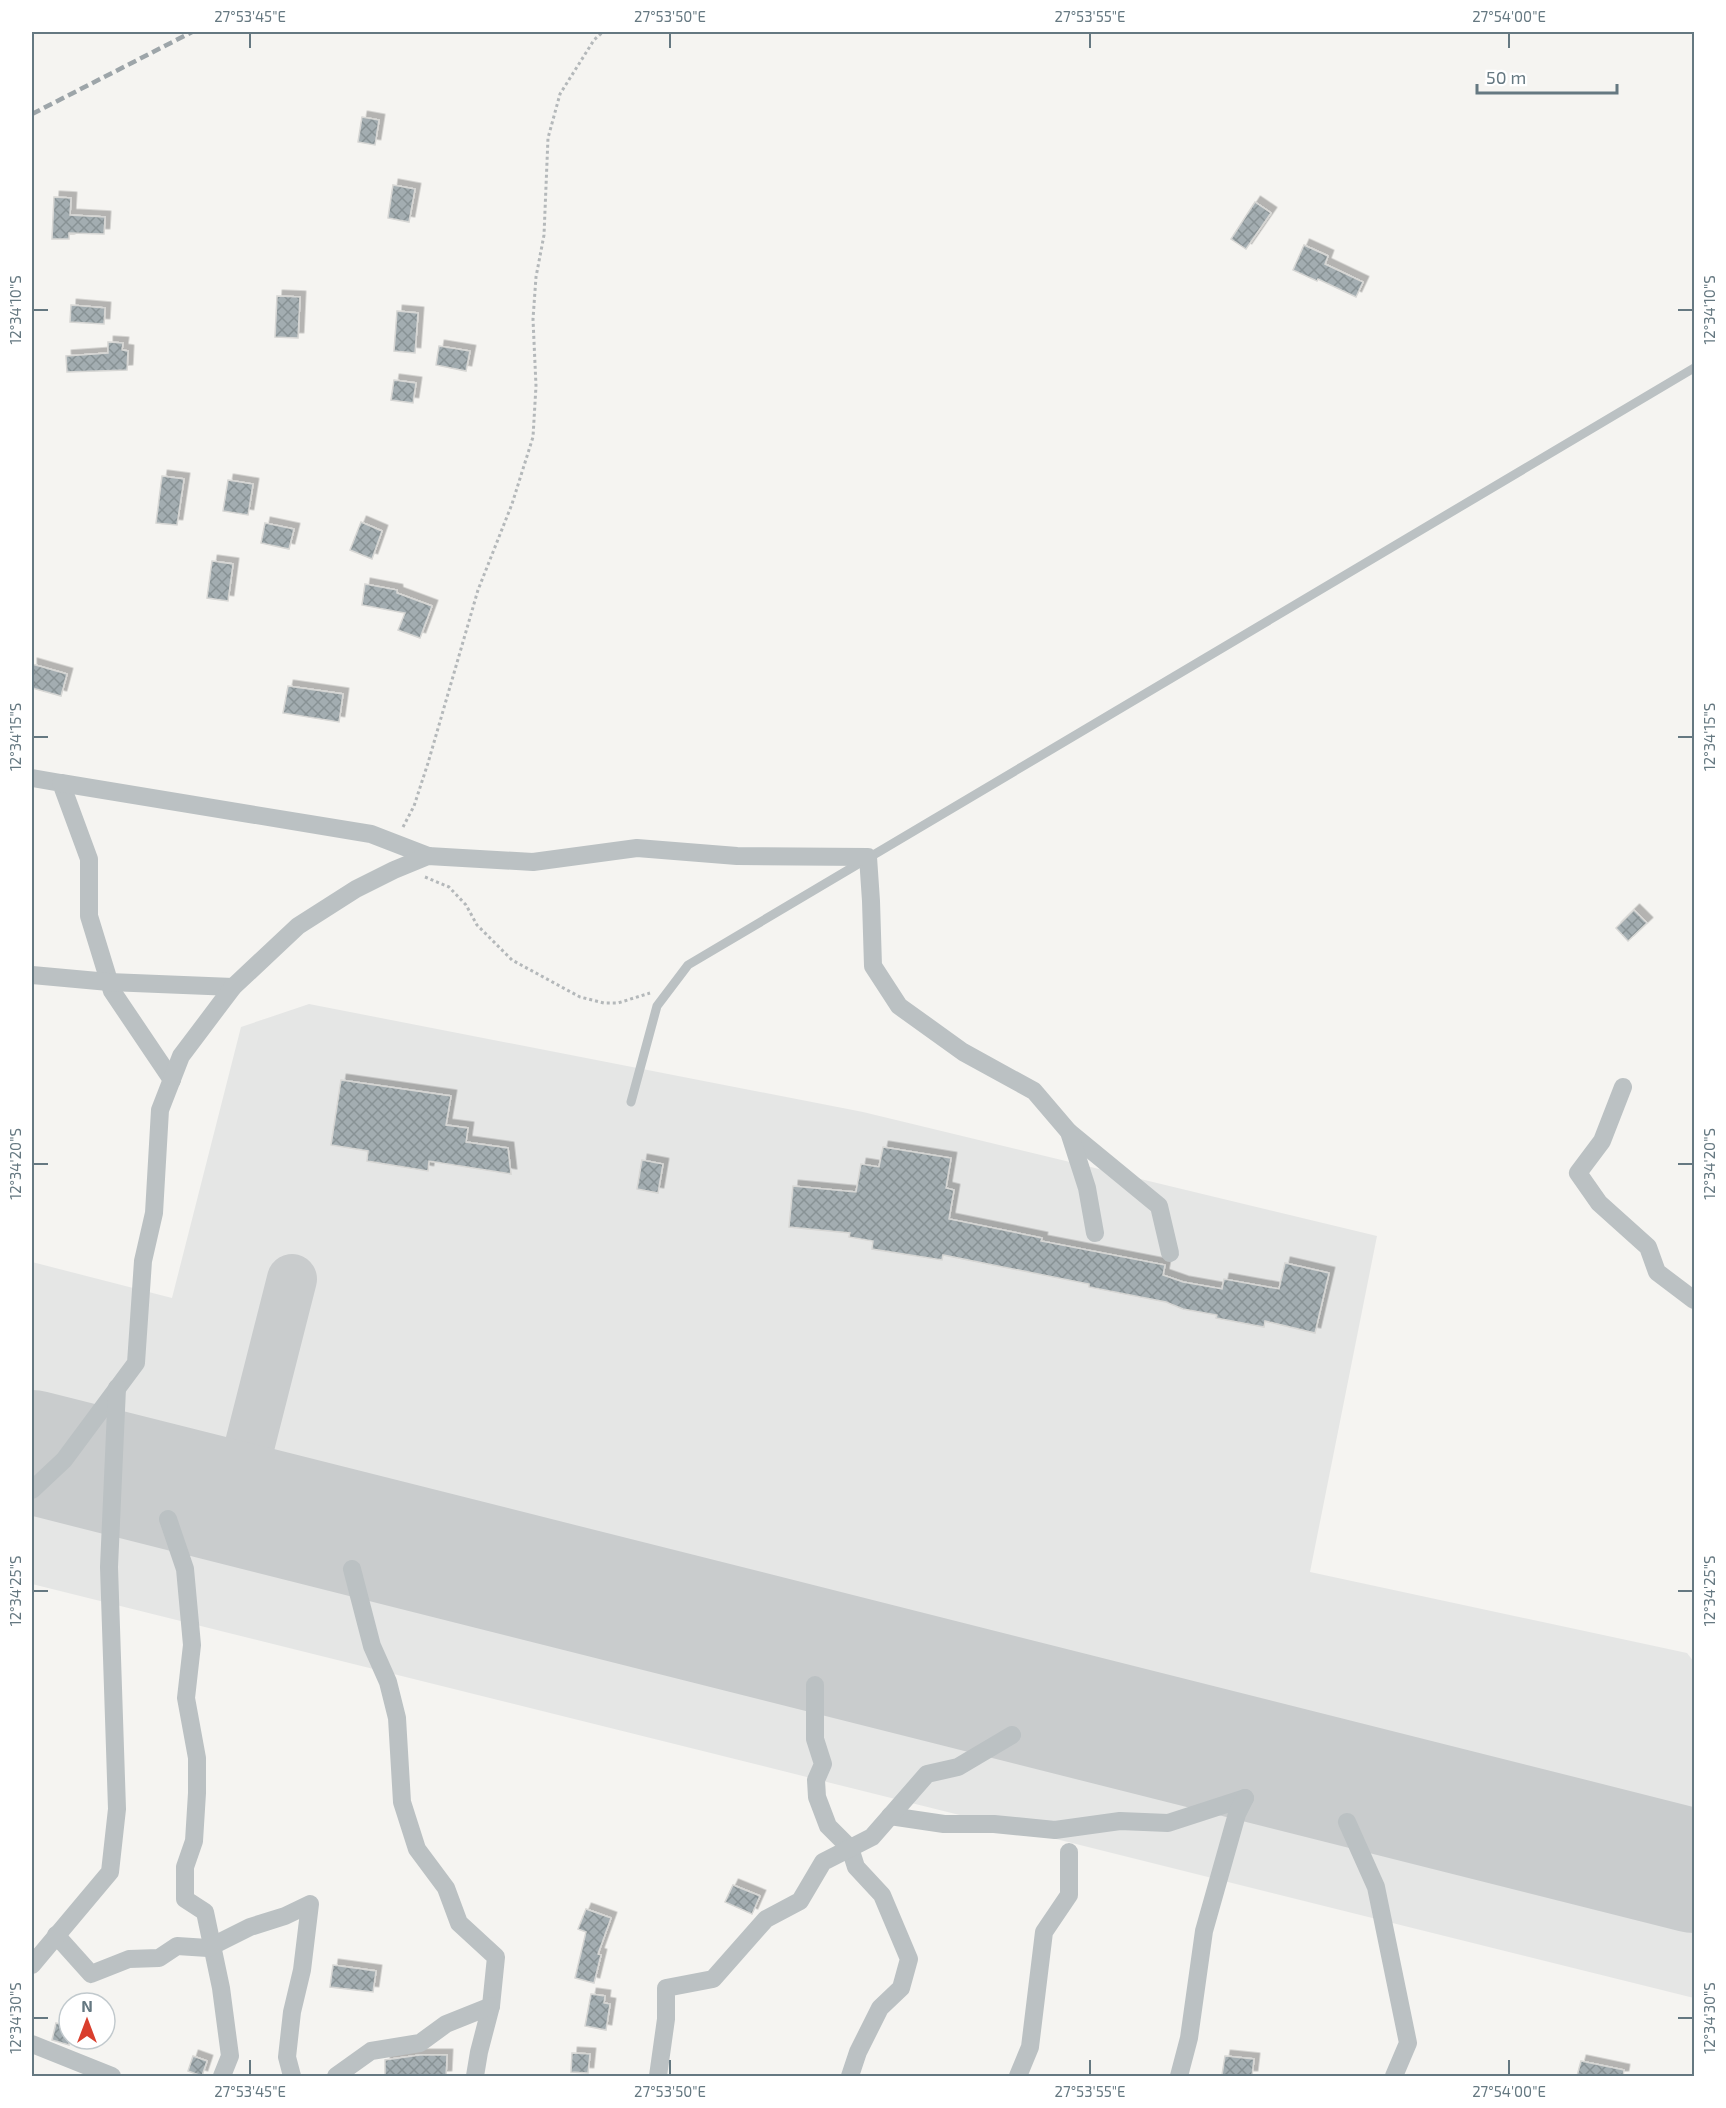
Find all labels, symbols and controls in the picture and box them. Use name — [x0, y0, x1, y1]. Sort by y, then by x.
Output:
text: 27°53'45"E — [214, 7, 286, 25]
text: 27°53'50"E — [634, 7, 706, 25]
text: 27°53'55"E — [1055, 7, 1125, 25]
text: 27°54'00"E — [1472, 7, 1546, 25]
scale bar — [1477, 57, 1616, 95]
text: 50 m — [1486, 66, 1526, 88]
text: 12°34'10"S — [6, 275, 24, 345]
text: 12°34'10"S — [1700, 275, 1718, 345]
text: 12°34'15"S — [6, 703, 24, 771]
text: 12°34'15"S — [1700, 703, 1718, 771]
text: 12°34'20"S — [6, 1128, 24, 1200]
text: 12°34'20"S — [1700, 1128, 1718, 1200]
text: 12°34'25"S — [6, 1556, 24, 1626]
text: 12°34'25"S — [1700, 1556, 1718, 1626]
text: 12°34'30"S — [6, 1982, 24, 2054]
text: 12°34'30"S — [1700, 1982, 1718, 2054]
north arrow — [57, 1991, 117, 2051]
text: N — [81, 1996, 93, 2015]
text: 27°53'45"E — [214, 2082, 286, 2100]
text: 27°53'50"E — [634, 2082, 706, 2100]
text: 27°53'55"E — [1055, 2082, 1125, 2100]
text: 27°54'00"E — [1472, 2082, 1546, 2100]

